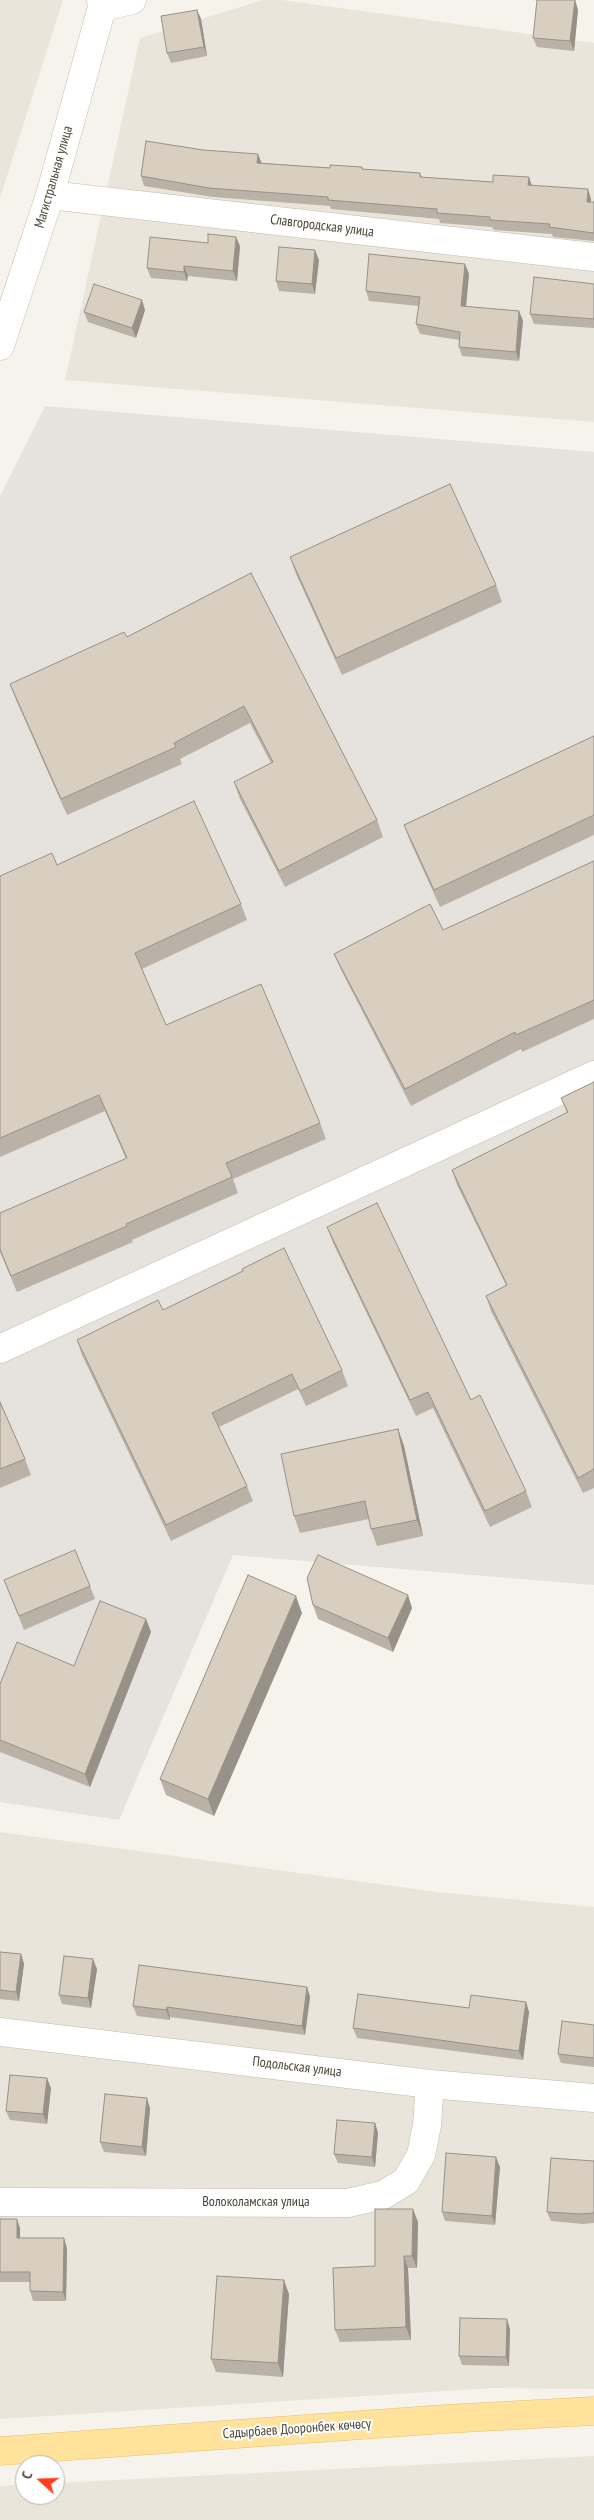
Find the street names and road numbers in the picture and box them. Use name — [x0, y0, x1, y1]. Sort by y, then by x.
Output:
street label: Магистральная улица — [31, 124, 77, 230]
street label: Славгородская улица — [269, 211, 375, 241]
street label: Подольская улица — [252, 2053, 342, 2081]
street label: Волоколамская улица — [202, 2194, 310, 2210]
street label: Садырбаев Дооронбек көчөсү — [222, 2415, 372, 2443]

